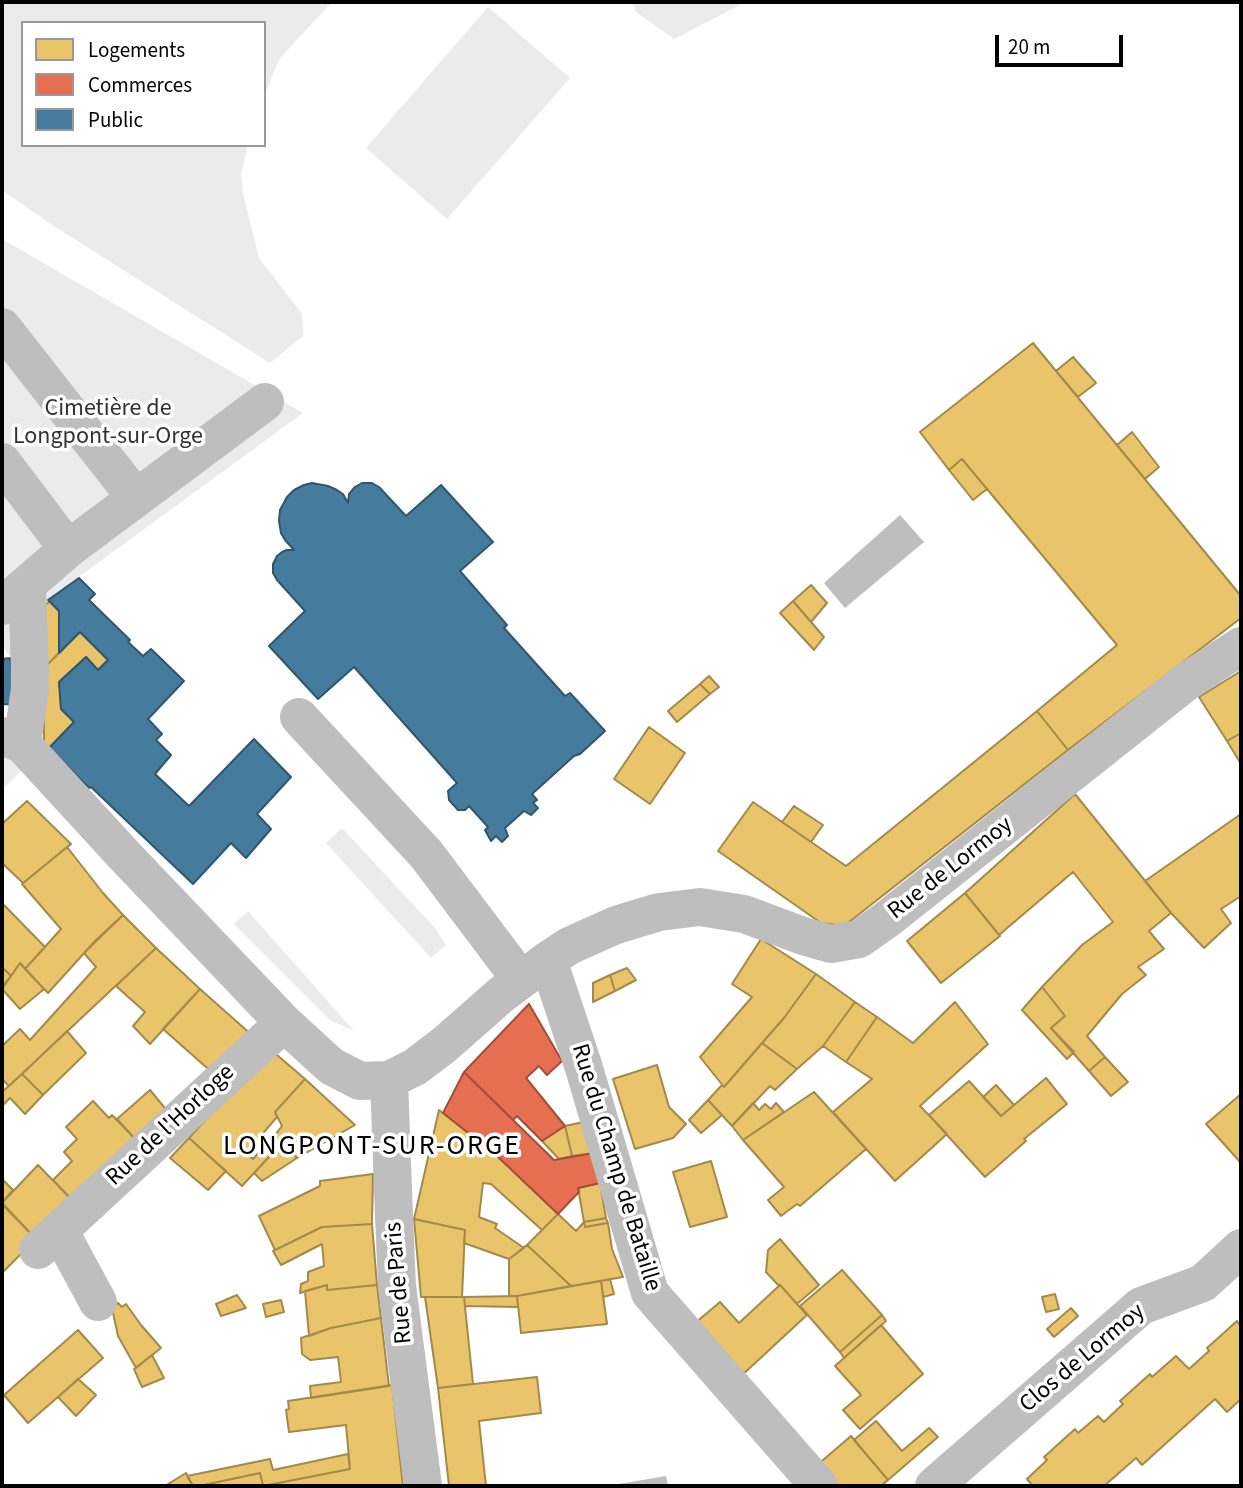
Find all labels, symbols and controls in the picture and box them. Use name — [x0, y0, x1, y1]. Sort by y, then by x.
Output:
legend — [21, 21, 266, 147]
scale bar — [998, 21, 1126, 65]
text: 20 m — [1008, 32, 1050, 62]
text: Logements — [88, 35, 185, 65]
text: Commerces — [88, 70, 192, 100]
text: Public — [88, 105, 143, 135]
park label: Cimetière de Longpont-sur-Orge — [13, 396, 203, 452]
street label: Rue de Lormoy — [883, 811, 1019, 927]
street label: Rue du Champ de Bataille — [564, 1041, 666, 1295]
street label: Rue de l'Horloge — [101, 1059, 241, 1193]
district label: LONGPONT-SUR-ORGE — [225, 1131, 519, 1165]
street label: Rue de Paris — [380, 1221, 420, 1345]
street label: Clos de Lormoy — [1015, 1298, 1151, 1420]

